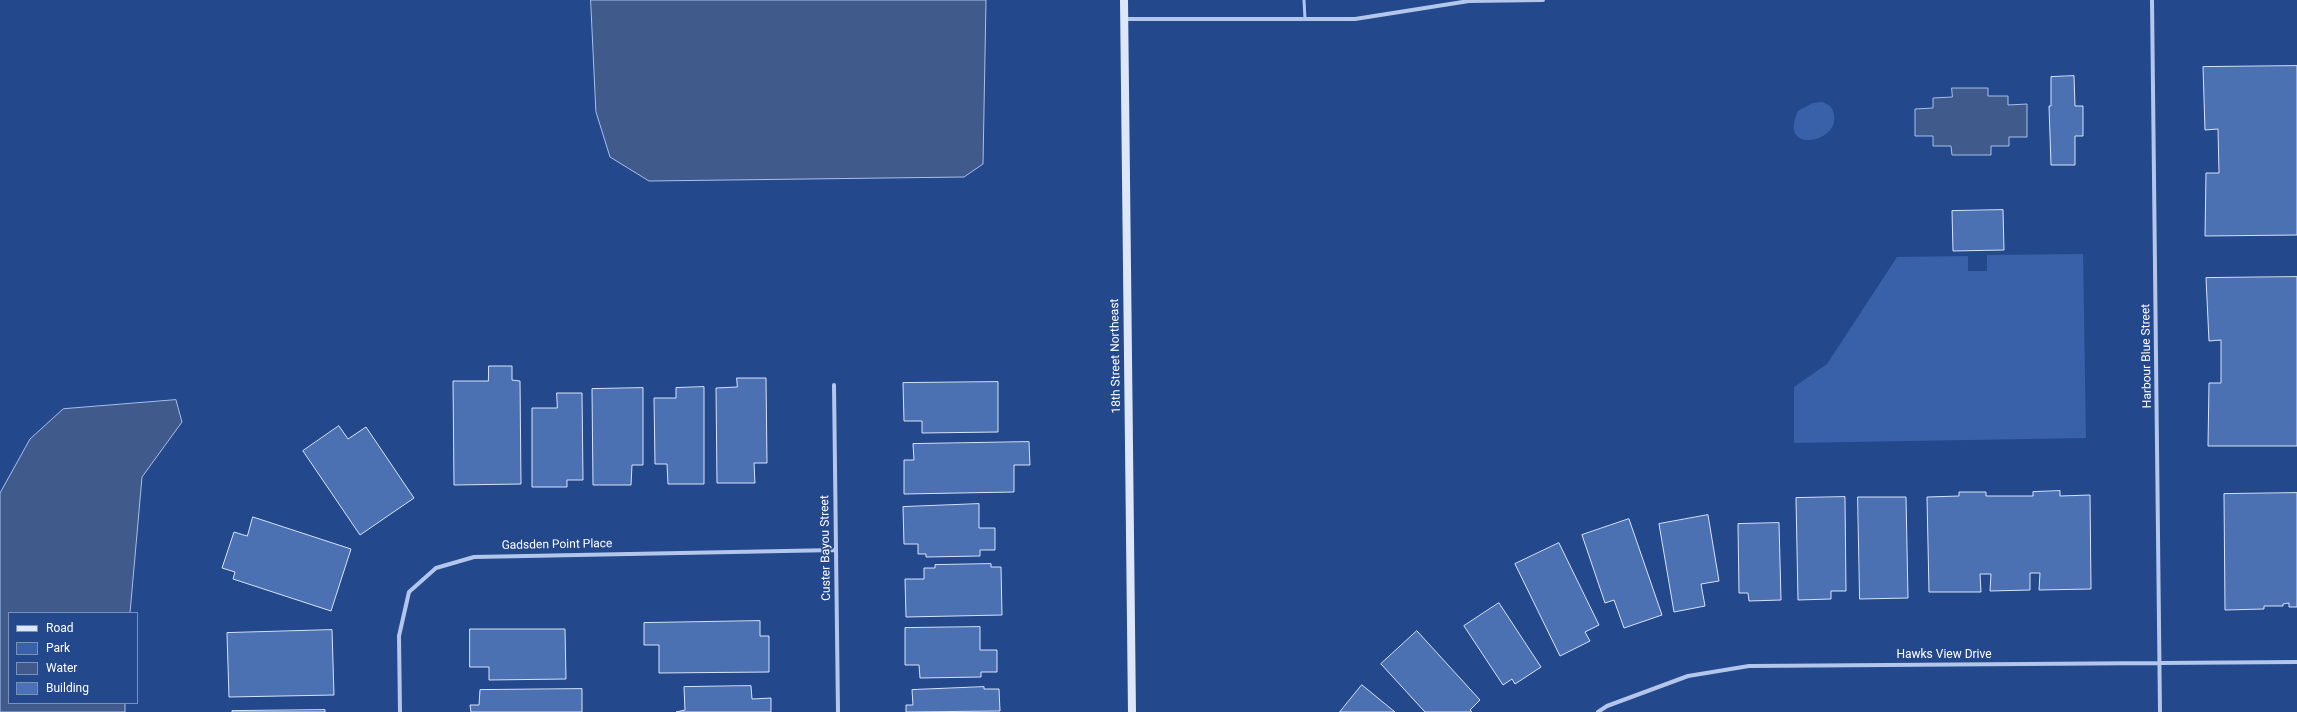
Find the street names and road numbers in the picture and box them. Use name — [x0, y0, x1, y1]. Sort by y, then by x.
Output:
street label: 18th Street Northeast — [1108, 298, 1124, 414]
street label: Harbour Blue Street — [2139, 304, 2155, 408]
street label: Custer Bayou Street — [818, 495, 834, 601]
street label: Gadsden Point Place — [501, 537, 613, 553]
street label: Hawks View Drive — [1896, 648, 1992, 662]

